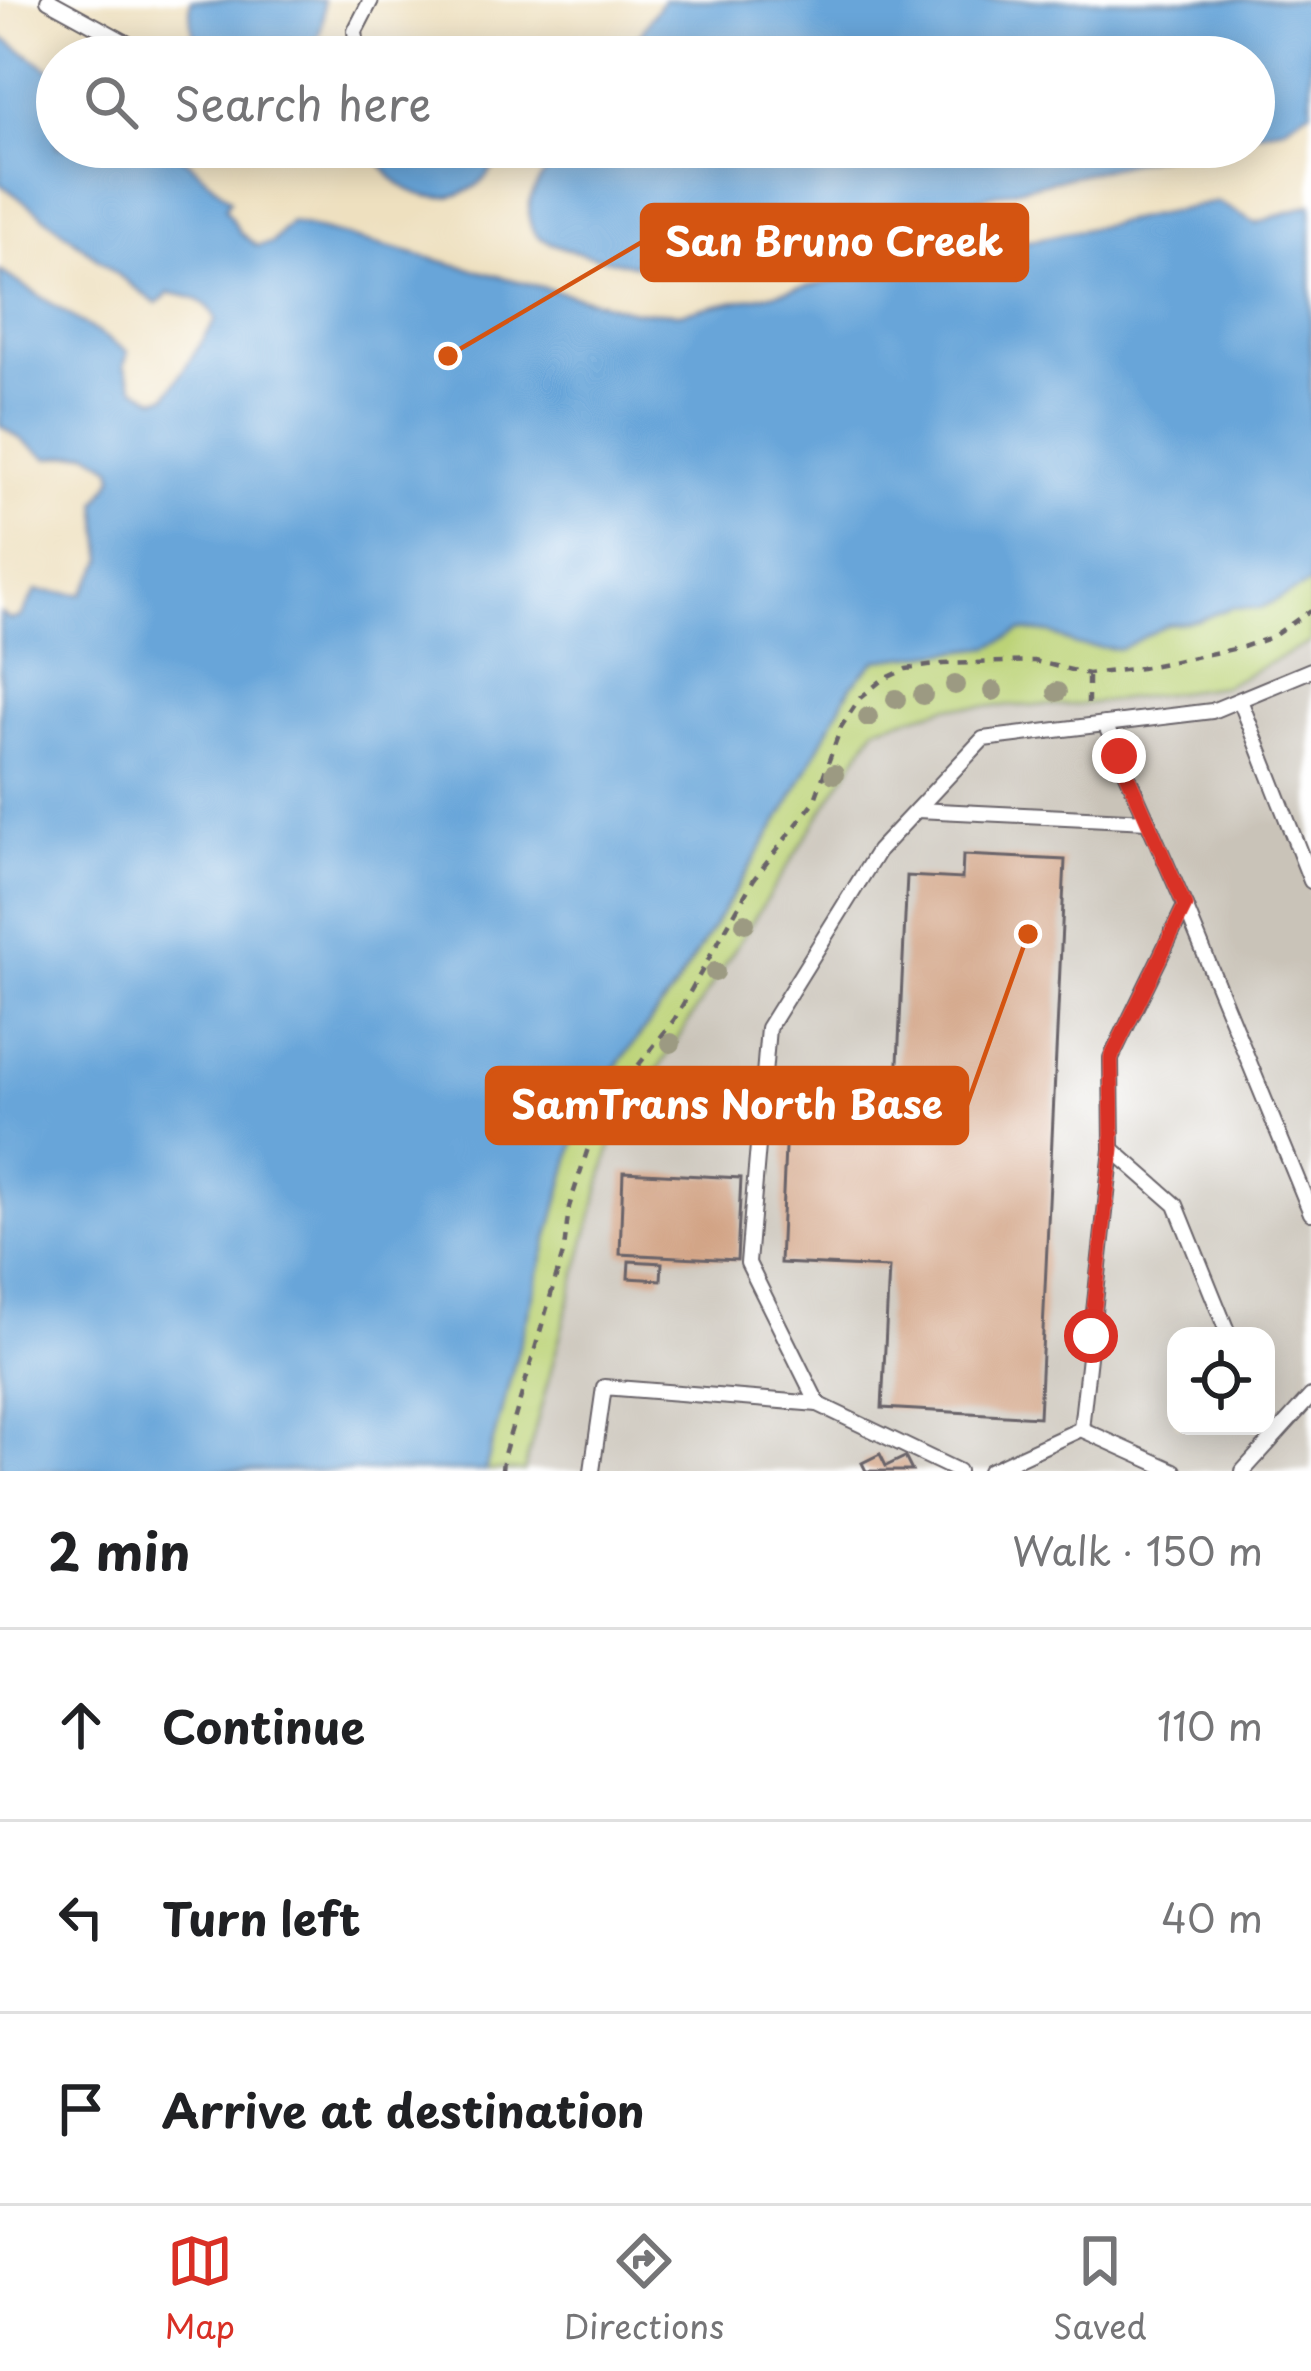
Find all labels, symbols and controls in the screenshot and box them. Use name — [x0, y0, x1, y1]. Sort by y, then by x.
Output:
search box — [36, 36, 1275, 168]
text: Search here — [174, 68, 431, 136]
icon: search — [78, 69, 144, 135]
callout: San Bruno Creek — [642, 205, 1027, 280]
text: San Bruno Creek — [665, 210, 1003, 269]
route end — [1092, 729, 1146, 783]
callout: SamTrans North Base — [487, 1068, 967, 1143]
text: SamTrans North Base — [511, 1073, 943, 1132]
route start — [1064, 1309, 1118, 1363]
map controls — [1167, 1327, 1275, 1435]
button: locate — [1167, 1327, 1275, 1435]
text: 2 min — [48, 1511, 190, 1588]
text: Walk · 150 m — [1012, 1520, 1263, 1579]
text: Continue — [162, 1691, 365, 1759]
icon: ahead — [48, 1692, 114, 1758]
text: 110 m — [1157, 1695, 1263, 1754]
text: Turn left — [162, 1883, 361, 1951]
icon: left — [48, 1884, 114, 1950]
text: 40 m — [1161, 1887, 1263, 1946]
text: Arrive at destination — [162, 2075, 645, 2143]
icon: arrive — [48, 2076, 114, 2142]
tab: Map — [164, 2228, 235, 2350]
tab: Directions — [564, 2228, 724, 2350]
tab: Saved — [1053, 2228, 1147, 2350]

